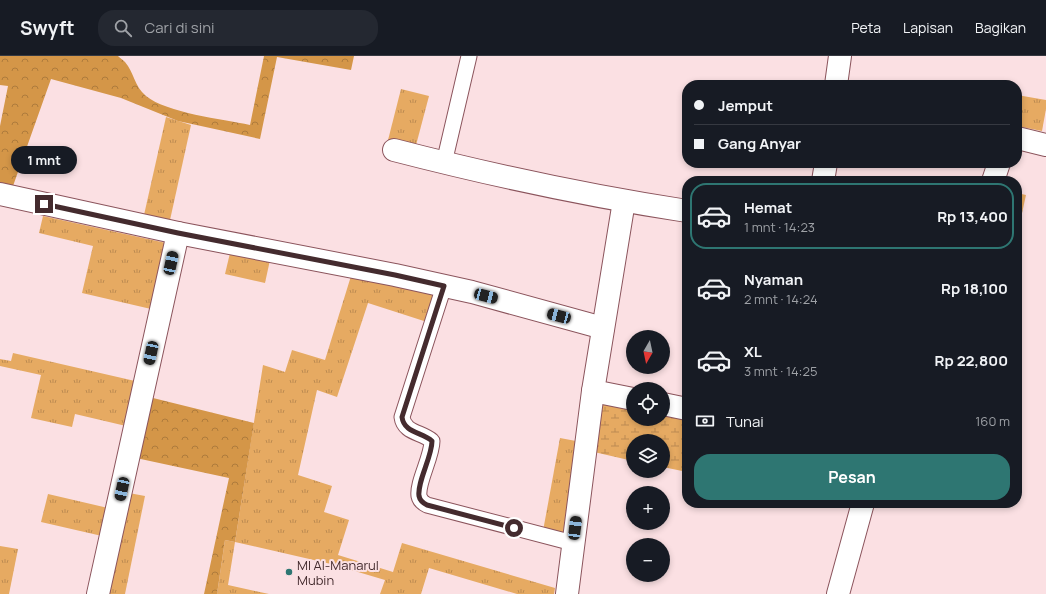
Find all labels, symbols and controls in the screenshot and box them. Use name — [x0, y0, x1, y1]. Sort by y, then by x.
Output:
search box — [98, 10, 378, 46]
text: Swyft — [20, 15, 74, 41]
icon: search — [112, 17, 134, 39]
text: Cari di sini — [144, 17, 215, 38]
text: Peta — [851, 18, 881, 37]
text: Lapisan — [903, 18, 953, 37]
text: Bagikan — [975, 18, 1026, 37]
text: Jemput — [718, 95, 773, 116]
text: Gang Anyar — [718, 133, 801, 154]
callout: 1 mnt — [11, 146, 77, 174]
text: 1 mnt — [27, 151, 61, 169]
route end — [35, 195, 53, 213]
text: Hemat — [744, 197, 792, 218]
icon: car — [696, 198, 732, 234]
text: Rp 13,400 — [937, 206, 1008, 227]
text: 1 mnt · 14:23 — [744, 218, 815, 236]
car — [163, 250, 179, 276]
text: Nyaman — [744, 269, 803, 290]
icon: car — [696, 270, 732, 306]
text: Rp 18,100 — [941, 278, 1008, 299]
car — [473, 287, 499, 305]
text: 2 mnt · 14:24 — [744, 290, 818, 308]
car — [546, 307, 572, 325]
north arrow — [626, 330, 670, 374]
map controls — [626, 330, 670, 582]
car — [143, 340, 159, 366]
text: XL — [744, 341, 762, 362]
icon: car — [696, 342, 732, 378]
text: Rp 22,800 — [935, 350, 1008, 371]
text: 3 mnt · 14:25 — [744, 362, 817, 380]
button: locate — [626, 382, 670, 426]
icon: cash — [694, 410, 716, 432]
text: Tunai — [726, 411, 764, 432]
text: 160 m — [975, 412, 1010, 430]
button: layers — [626, 434, 670, 478]
button: Pesan — [694, 454, 1010, 500]
car — [114, 476, 130, 502]
button: + — [626, 486, 670, 530]
car — [568, 515, 582, 541]
route start — [505, 519, 523, 537]
button: − — [626, 538, 670, 582]
place label: MI Al-Manarul Mubin — [297, 556, 379, 589]
marker: MI Al-Manarul Mubin — [284, 567, 294, 577]

